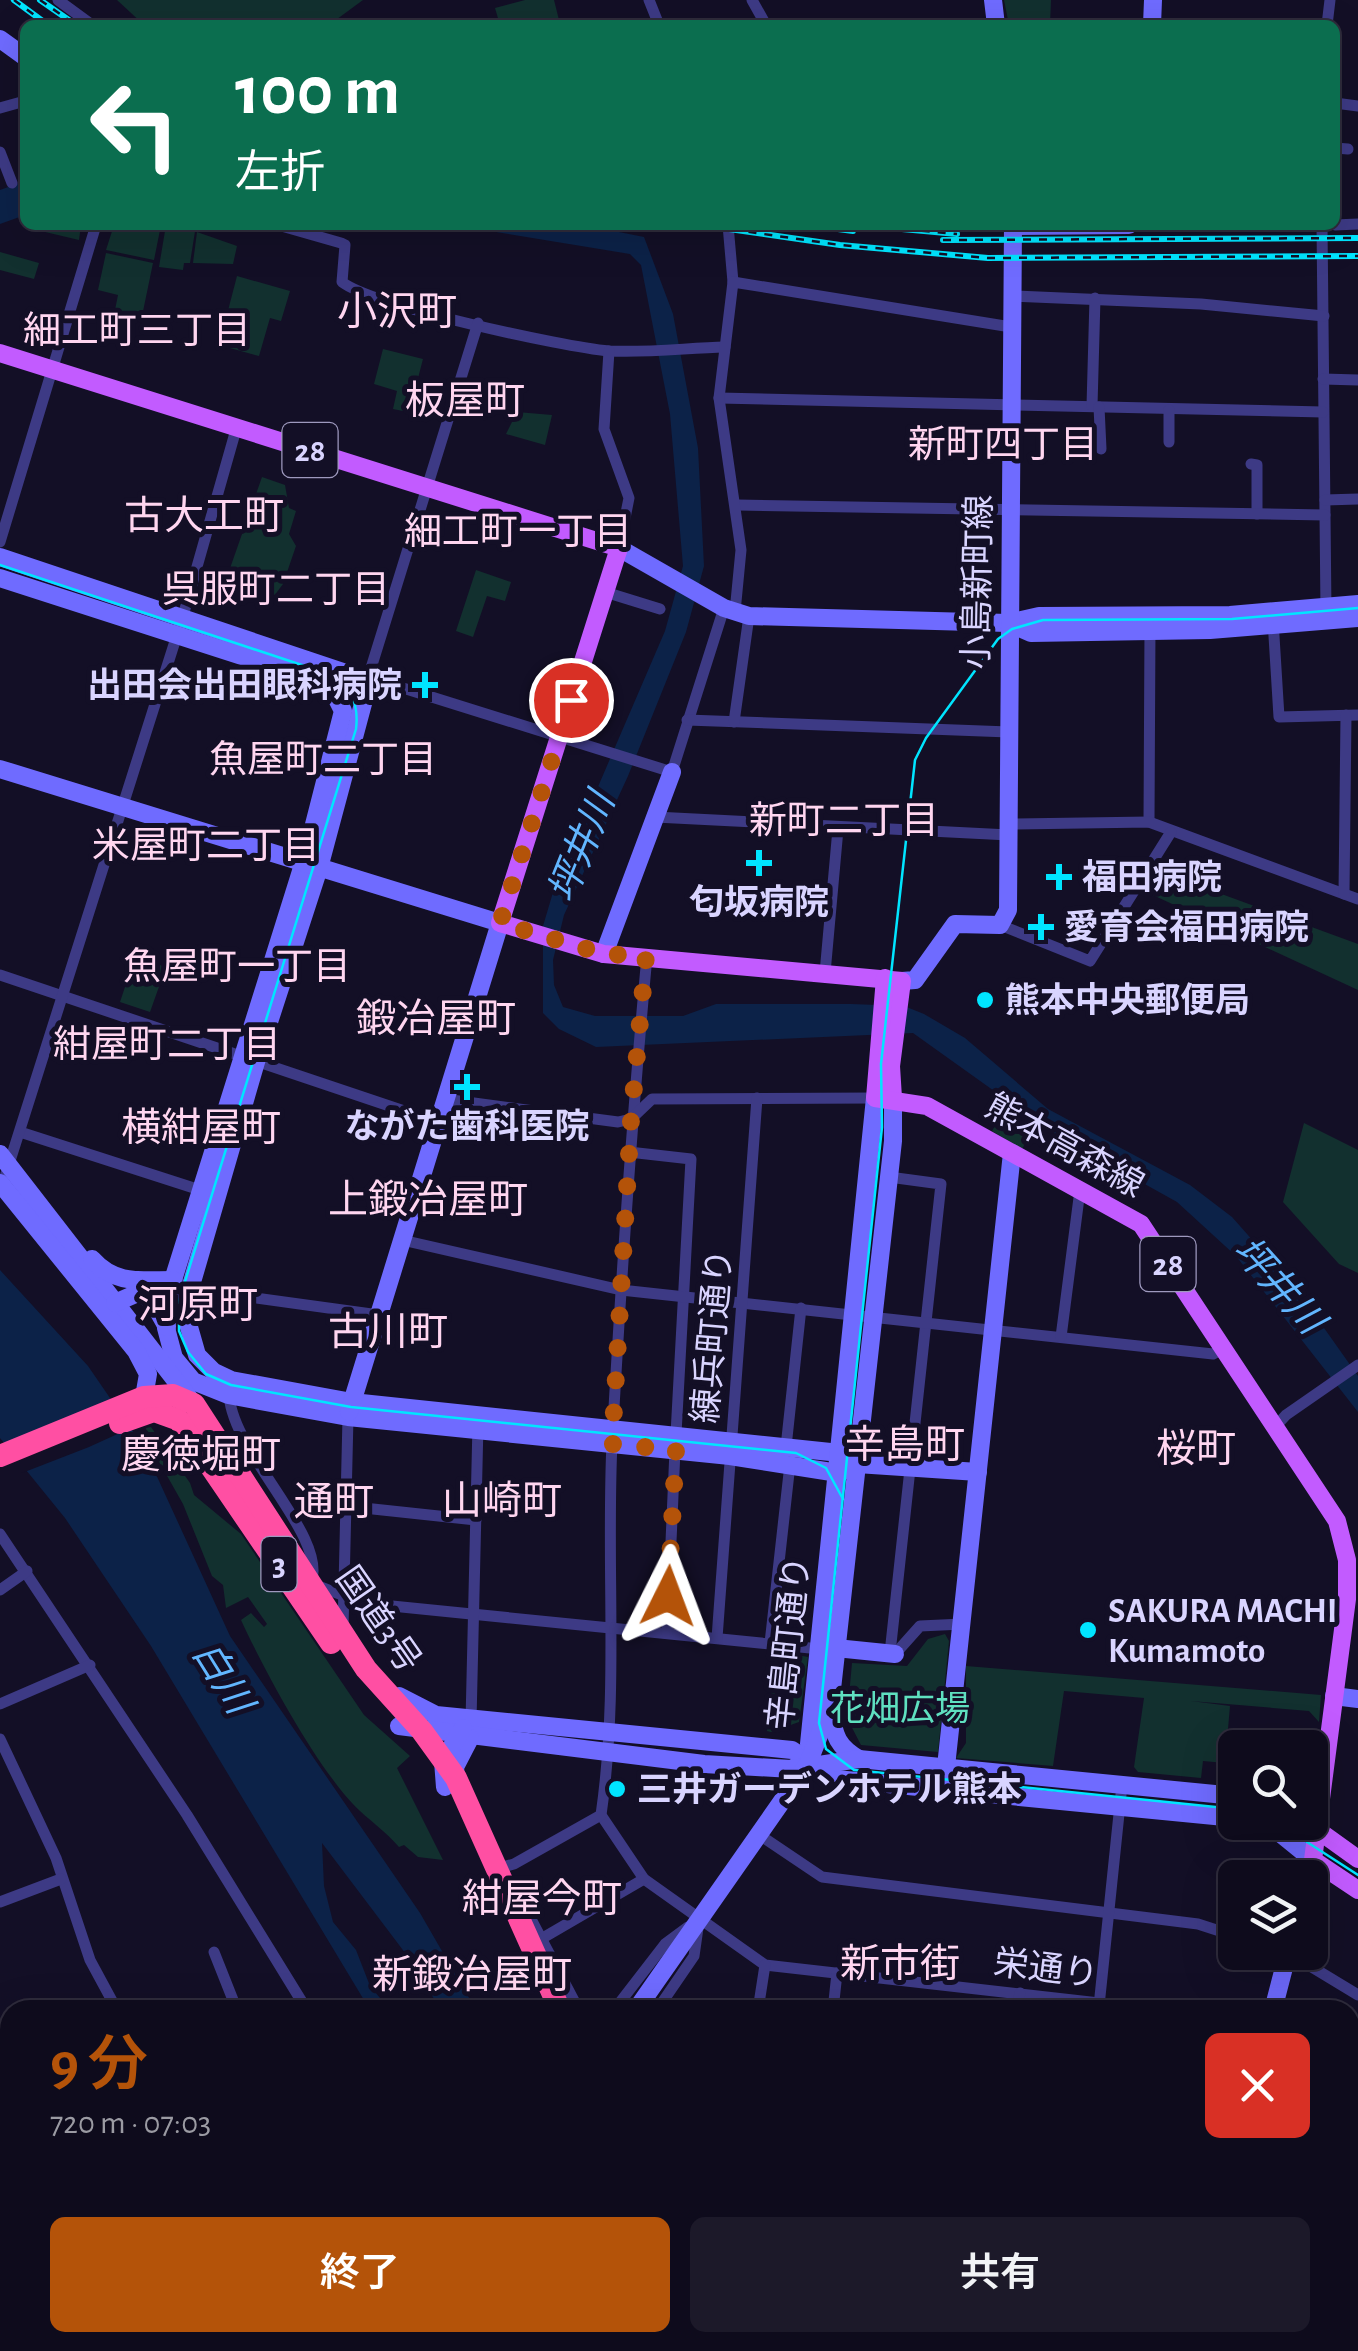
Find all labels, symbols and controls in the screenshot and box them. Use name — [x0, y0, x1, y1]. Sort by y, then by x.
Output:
text: 100 m — [235, 57, 400, 127]
icon: left — [70, 60, 200, 190]
text: 左折 — [235, 151, 325, 196]
district label: 小沢町 — [337, 291, 457, 333]
district label: 細工町三丁目 — [23, 311, 251, 351]
district label: 板屋町 — [405, 380, 525, 422]
road number: 28 — [282, 423, 338, 477]
district label: 新町四丁目 — [908, 425, 1098, 465]
street label: 小島新町線 — [957, 494, 998, 670]
district label: 古大工町 — [124, 495, 284, 537]
district label: 細工町一丁目 — [404, 512, 632, 552]
district label: 呉服町二丁目 — [162, 571, 390, 610]
pin — [529, 658, 614, 743]
place label: 出田会出田眼科病院 — [87, 667, 402, 704]
marker: 出田会出田眼科病院 — [412, 672, 438, 698]
icon: arrive — [544, 673, 599, 728]
district label: 魚屋町二丁目 — [209, 739, 437, 780]
water label: 坪井川 — [542, 783, 623, 908]
district label: 新町二丁目 — [749, 801, 939, 841]
district label: 米屋町二丁目 — [92, 826, 320, 866]
marker: 匂坂病院 — [746, 850, 772, 876]
place label: 福田病院 — [1082, 859, 1222, 896]
marker: 福田病院 — [1046, 864, 1072, 890]
place label: 匂坂病院 — [689, 884, 829, 921]
place label: 愛育会福田病院 — [1064, 909, 1309, 946]
marker: 愛育会福田病院 — [1028, 914, 1054, 940]
district label: 魚屋町一丁目 — [123, 946, 351, 987]
place label: 熊本中央郵便局 — [1005, 982, 1250, 1019]
marker: 熊本中央郵便局 — [974, 989, 996, 1011]
district label: 鍛冶屋町 — [356, 998, 516, 1040]
district label: 紺屋町二丁目 — [53, 1025, 281, 1065]
marker: ながた歯科医院 — [454, 1074, 480, 1100]
street label: 熊本高森線 — [979, 1087, 1150, 1204]
district label: 横紺屋町 — [121, 1107, 281, 1149]
place label: ながた歯科医院 — [344, 1107, 590, 1145]
district label: 上鍛冶屋町 — [328, 1179, 528, 1221]
water label: 坪井川 — [1225, 1230, 1334, 1344]
road number: 28 — [1140, 1237, 1196, 1291]
street label: 練兵町通り — [686, 1247, 739, 1425]
district label: 河原町 — [138, 1284, 258, 1326]
district label: 古川町 — [328, 1311, 448, 1353]
district label: 辛島町 — [845, 1424, 965, 1466]
district label: 桜町 — [1156, 1428, 1236, 1470]
district label: 慶徳堀町 — [121, 1434, 281, 1476]
district label: 山崎町 — [442, 1480, 562, 1522]
district label: 通町 — [294, 1482, 374, 1523]
road number: 3 — [262, 1537, 296, 1591]
position arrow — [616, 1544, 720, 1648]
street label: 辛島町通り — [761, 1554, 816, 1732]
street label: 国道3号 — [329, 1560, 428, 1679]
place label: SAKURA MACHI Kumamoto — [1108, 1594, 1337, 1669]
marker: SAKURA MACHI Kumamoto — [1077, 1619, 1099, 1641]
water label: 白川 — [185, 1634, 262, 1724]
park label: 花畑広場 — [830, 1690, 970, 1727]
map controls — [1218, 1730, 1328, 1970]
button: search — [1218, 1730, 1328, 1840]
place label: 三井ガーデンホテル熊本 — [637, 1770, 1022, 1808]
marker: 三井ガーデンホテル熊本 — [606, 1778, 628, 1800]
button: layers — [1218, 1860, 1328, 1970]
district label: 紺屋今町 — [462, 1878, 622, 1920]
district label: 新市街 — [840, 1943, 960, 1985]
street label: 栄通り — [992, 1944, 1100, 1993]
district label: 新鍛冶屋町 — [372, 1954, 572, 1996]
button: close — [1205, 2033, 1310, 2138]
text: 9 分 — [50, 2036, 148, 2096]
text: 720 m · 07:03 — [50, 2107, 211, 2139]
button: 終了 — [50, 2217, 670, 2332]
button: 共有 — [690, 2217, 1310, 2332]

